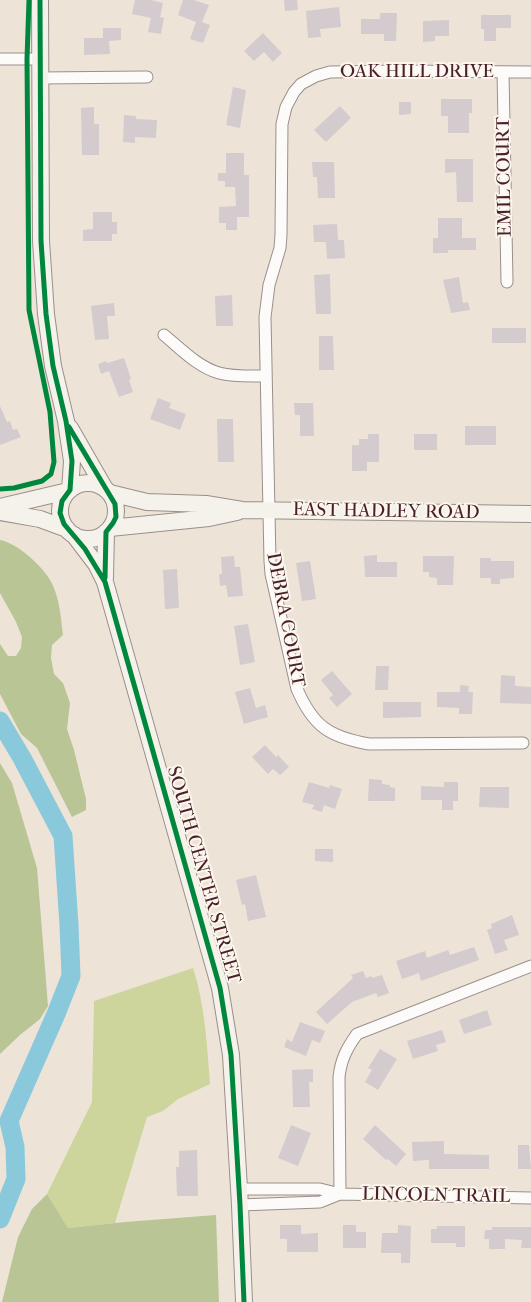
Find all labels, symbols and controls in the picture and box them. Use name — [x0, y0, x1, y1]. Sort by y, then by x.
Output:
street label: OAK HILL DRIVE — [340, 61, 494, 83]
street label: EMIL COURT — [493, 117, 517, 237]
street label: EAST HADLEY ROAD — [292, 499, 480, 525]
street label: DEBRA COURT — [261, 551, 309, 689]
street label: SOUTH CENTER STREET — [161, 764, 245, 986]
street label: LINCOLN TRAIL — [362, 1183, 510, 1209]

